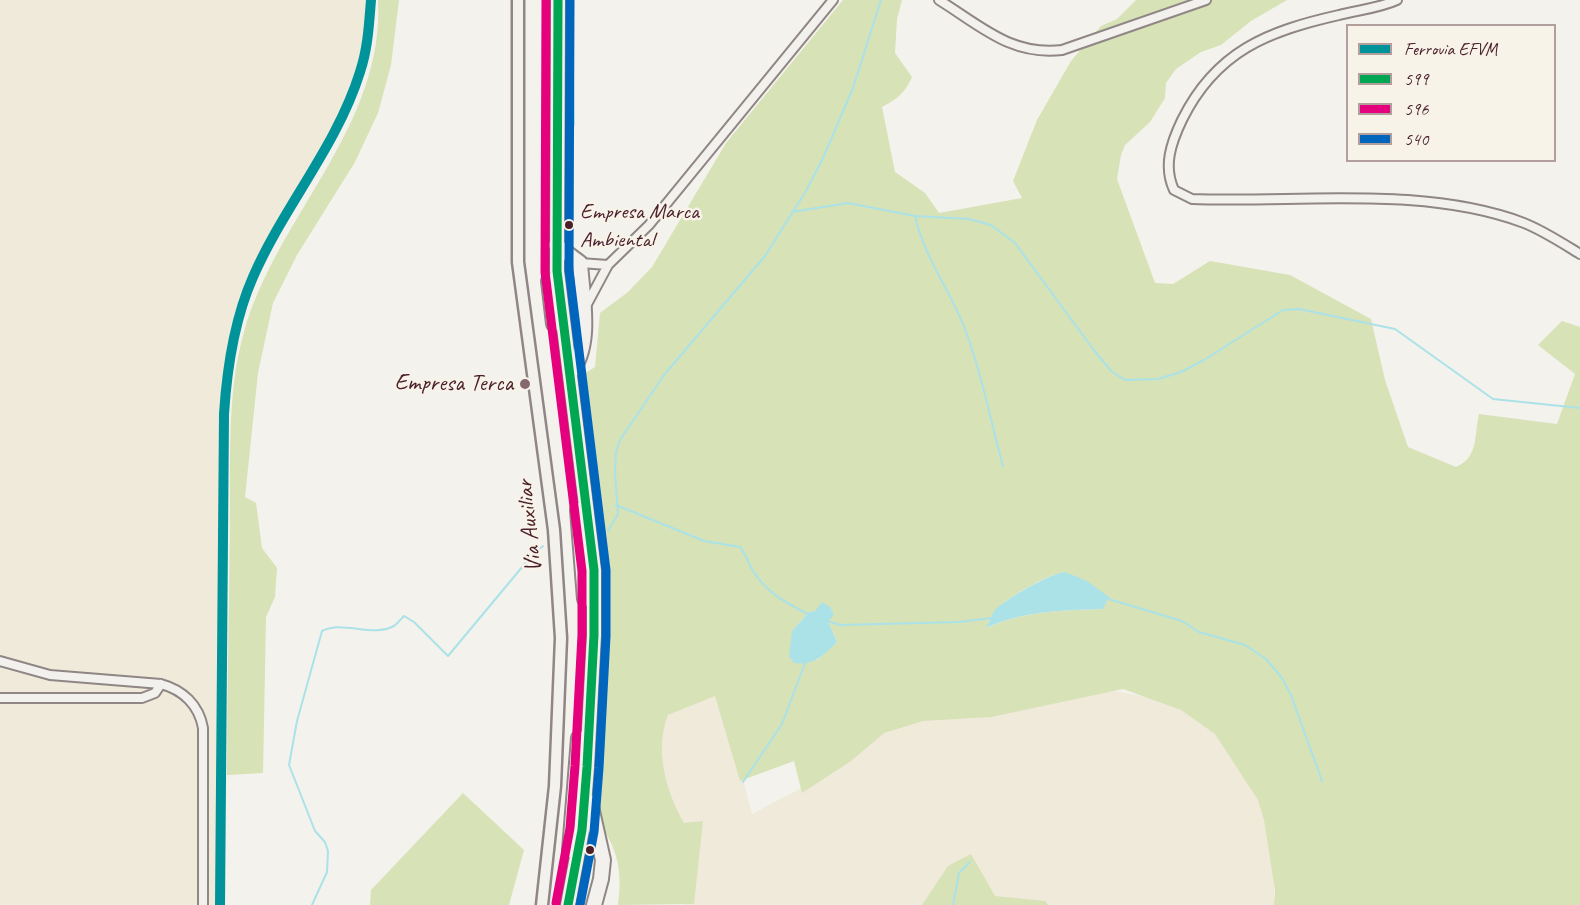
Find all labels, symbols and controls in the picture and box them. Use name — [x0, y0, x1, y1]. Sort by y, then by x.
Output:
legend — [1346, 24, 1556, 162]
text: Ferrovia EFVM — [1404, 38, 1497, 60]
text: 599 — [1404, 68, 1428, 90]
text: 596 — [1404, 98, 1428, 120]
text: 540 — [1404, 128, 1428, 150]
place label: Empresa Marca Ambiental — [580, 199, 699, 250]
marker: Empresa Marca Ambiental — [563, 219, 575, 231]
place label: Empresa Terca — [394, 370, 513, 398]
marker: Empresa Terca — [518, 377, 532, 391]
street label: Via Auxiliar — [511, 478, 549, 574]
unlabelled marker — [584, 844, 596, 856]

